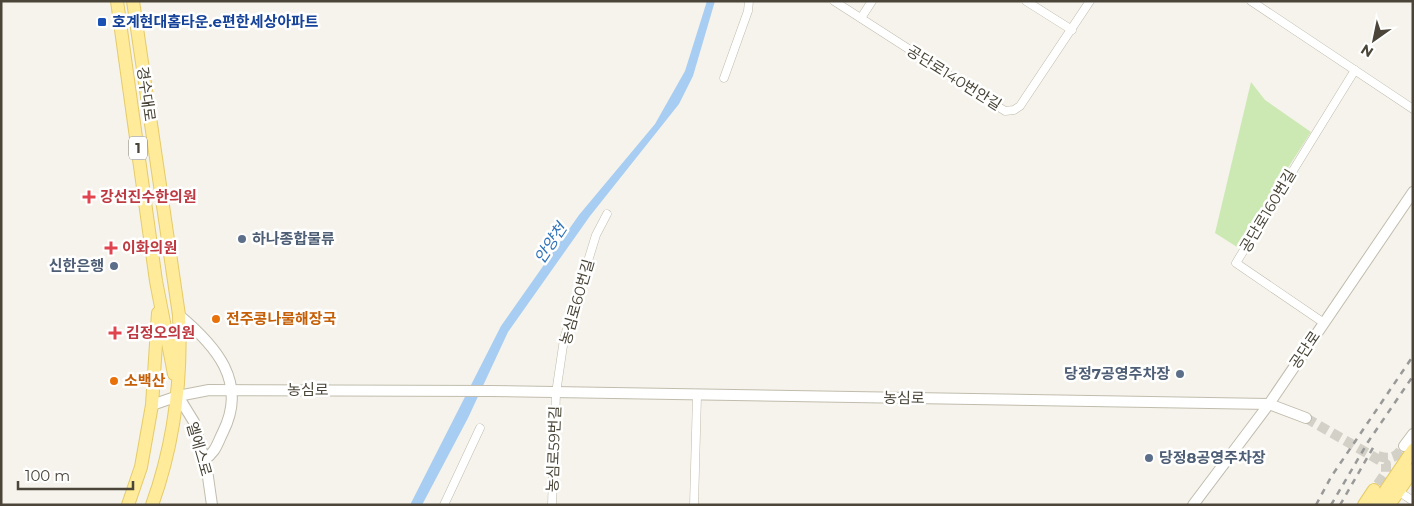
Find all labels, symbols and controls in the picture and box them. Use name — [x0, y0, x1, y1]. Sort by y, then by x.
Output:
place label: 호계현대홈타운.e편한세상아파트 — [112, 12, 319, 31]
north arrow — [1349, 15, 1399, 65]
marker: 호계현대홈타운.e편한세상아파트 — [96, 16, 108, 28]
text: N — [1357, 40, 1377, 62]
street label: 공단로140번안길 — [903, 41, 1005, 114]
street label: 경수대로 — [133, 65, 160, 123]
road number: 1 — [129, 136, 147, 160]
street label: 공단로160번길 — [1235, 166, 1300, 256]
place label: 강선진수한의원 — [100, 187, 197, 206]
marker: 강선진수한의원 — [82, 190, 96, 204]
water label: 안양천 — [530, 218, 572, 267]
place label: 하나종합물류 — [252, 229, 335, 248]
marker: 하나종합물류 — [236, 233, 248, 245]
place label: 이화의원 — [122, 238, 177, 257]
marker: 이화의원 — [104, 241, 118, 255]
place label: 신한은행 — [49, 256, 104, 275]
street label: 농심로60번길 — [555, 257, 598, 347]
marker: 신한은행 — [108, 260, 120, 272]
place label: 전주콩나물해장국 — [226, 309, 337, 328]
marker: 전주콩나물해장국 — [210, 313, 222, 325]
place label: 김정오의원 — [126, 323, 195, 342]
marker: 김정오의원 — [108, 326, 122, 340]
street label: 공단로 — [1285, 327, 1324, 372]
place label: 당정7공영주차장 — [1064, 364, 1170, 383]
marker: 당정7공영주차장 — [1174, 368, 1186, 380]
place label: 소백산 — [124, 371, 166, 390]
marker: 소백산 — [108, 375, 120, 387]
street label: 농심로 — [287, 380, 329, 399]
street label: 농심로 — [883, 388, 925, 407]
street label: 농심로59번길 — [542, 405, 565, 493]
street label: 엘에스로 — [183, 420, 216, 478]
place label: 당정8공영주차장 — [1159, 448, 1266, 467]
marker: 당정8공영주차장 — [1143, 452, 1155, 464]
scale bar — [18, 458, 132, 490]
text: 100 m — [25, 466, 70, 485]

